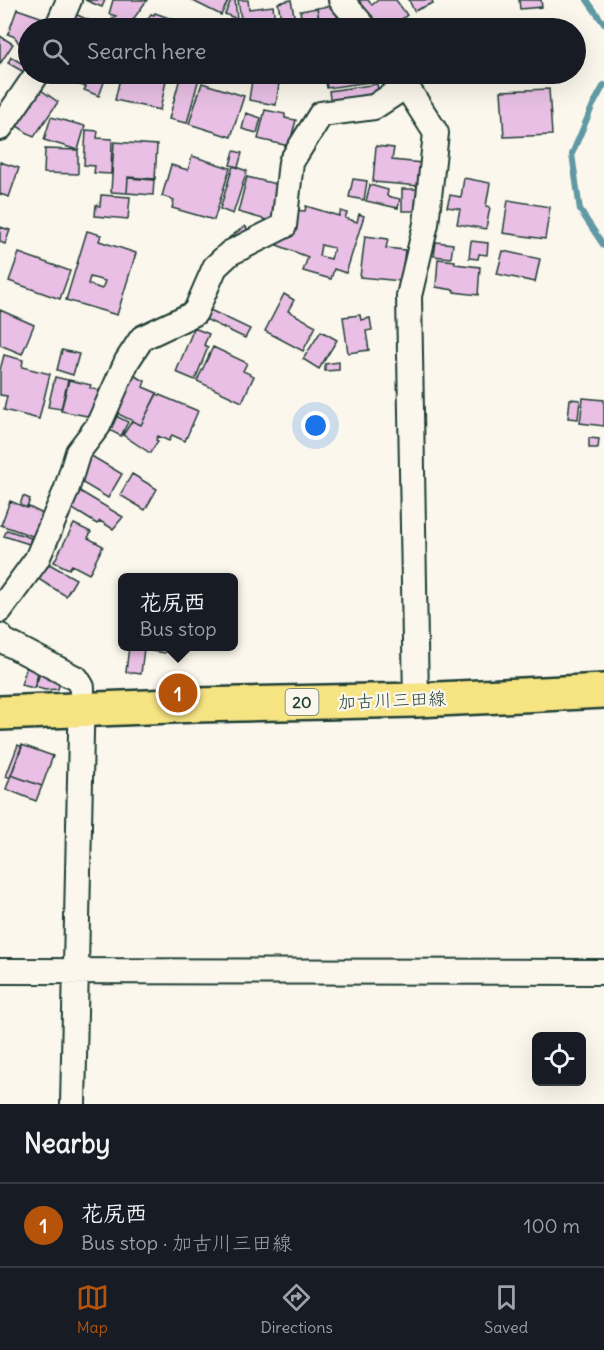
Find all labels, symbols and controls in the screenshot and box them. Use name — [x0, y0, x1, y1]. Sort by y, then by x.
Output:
search box — [18, 18, 586, 84]
icon: search — [39, 35, 72, 68]
text: Search here — [87, 37, 206, 65]
your location — [301, 411, 330, 440]
popup — [118, 573, 238, 651]
text: 花尻西 — [139, 588, 205, 616]
text: Bus stop — [139, 616, 217, 641]
pin: 1 — [158, 670, 198, 716]
street label: 加古川三田線 — [338, 687, 446, 713]
road number: 20 — [286, 689, 318, 715]
map controls — [532, 1032, 586, 1086]
button: locate — [532, 1032, 586, 1086]
text: Nearby — [24, 1127, 110, 1160]
text: 花尻西 — [81, 1199, 147, 1227]
text: 1 — [40, 1213, 47, 1238]
text: 100 m — [523, 1213, 580, 1238]
text: Bus stop · 加古川三田線 — [81, 1230, 292, 1255]
tab: Map — [76, 1281, 109, 1337]
tab: Directions — [260, 1281, 333, 1337]
tab: Saved — [484, 1281, 528, 1337]

